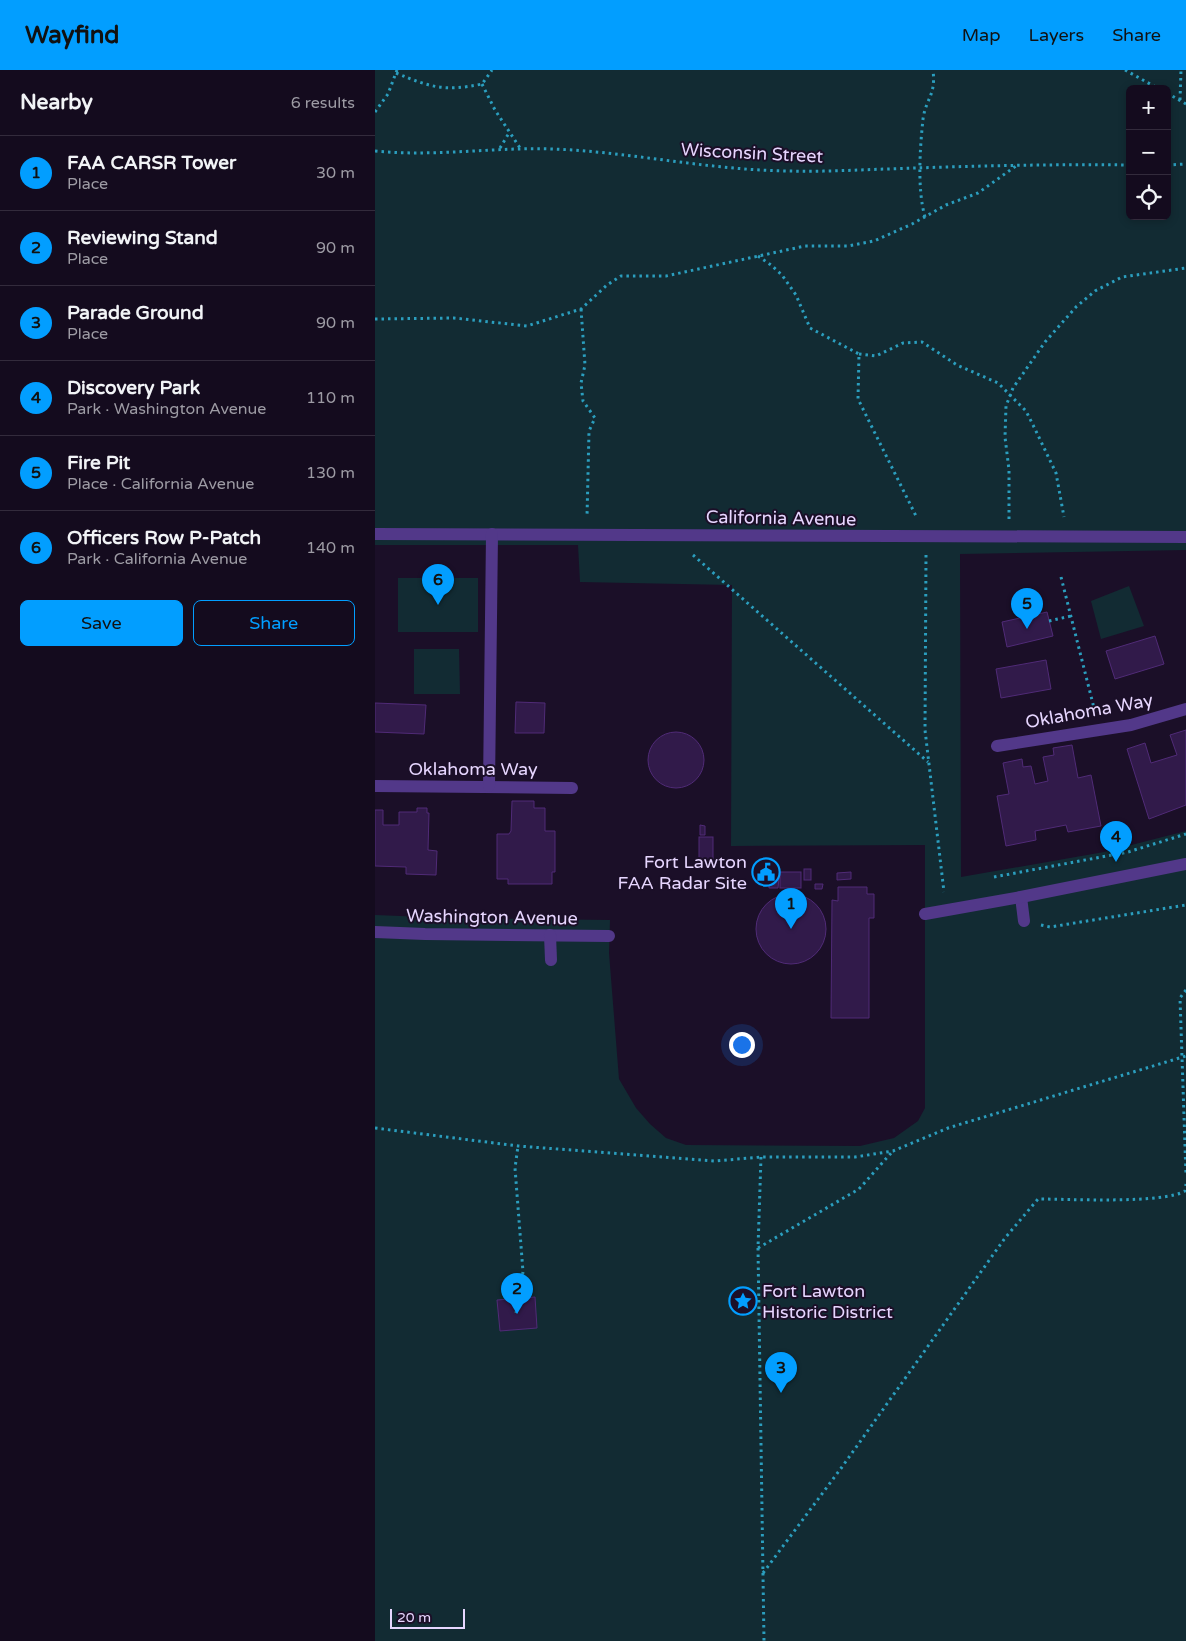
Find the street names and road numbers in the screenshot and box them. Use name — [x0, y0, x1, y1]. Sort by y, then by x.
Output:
street label: Wisconsin Street — [680, 138, 824, 168]
street label: California Avenue — [706, 506, 856, 530]
street label: Oklahoma Way — [1023, 689, 1155, 733]
street label: Oklahoma Way — [408, 758, 538, 780]
street label: Washington Avenue — [406, 905, 578, 929]

